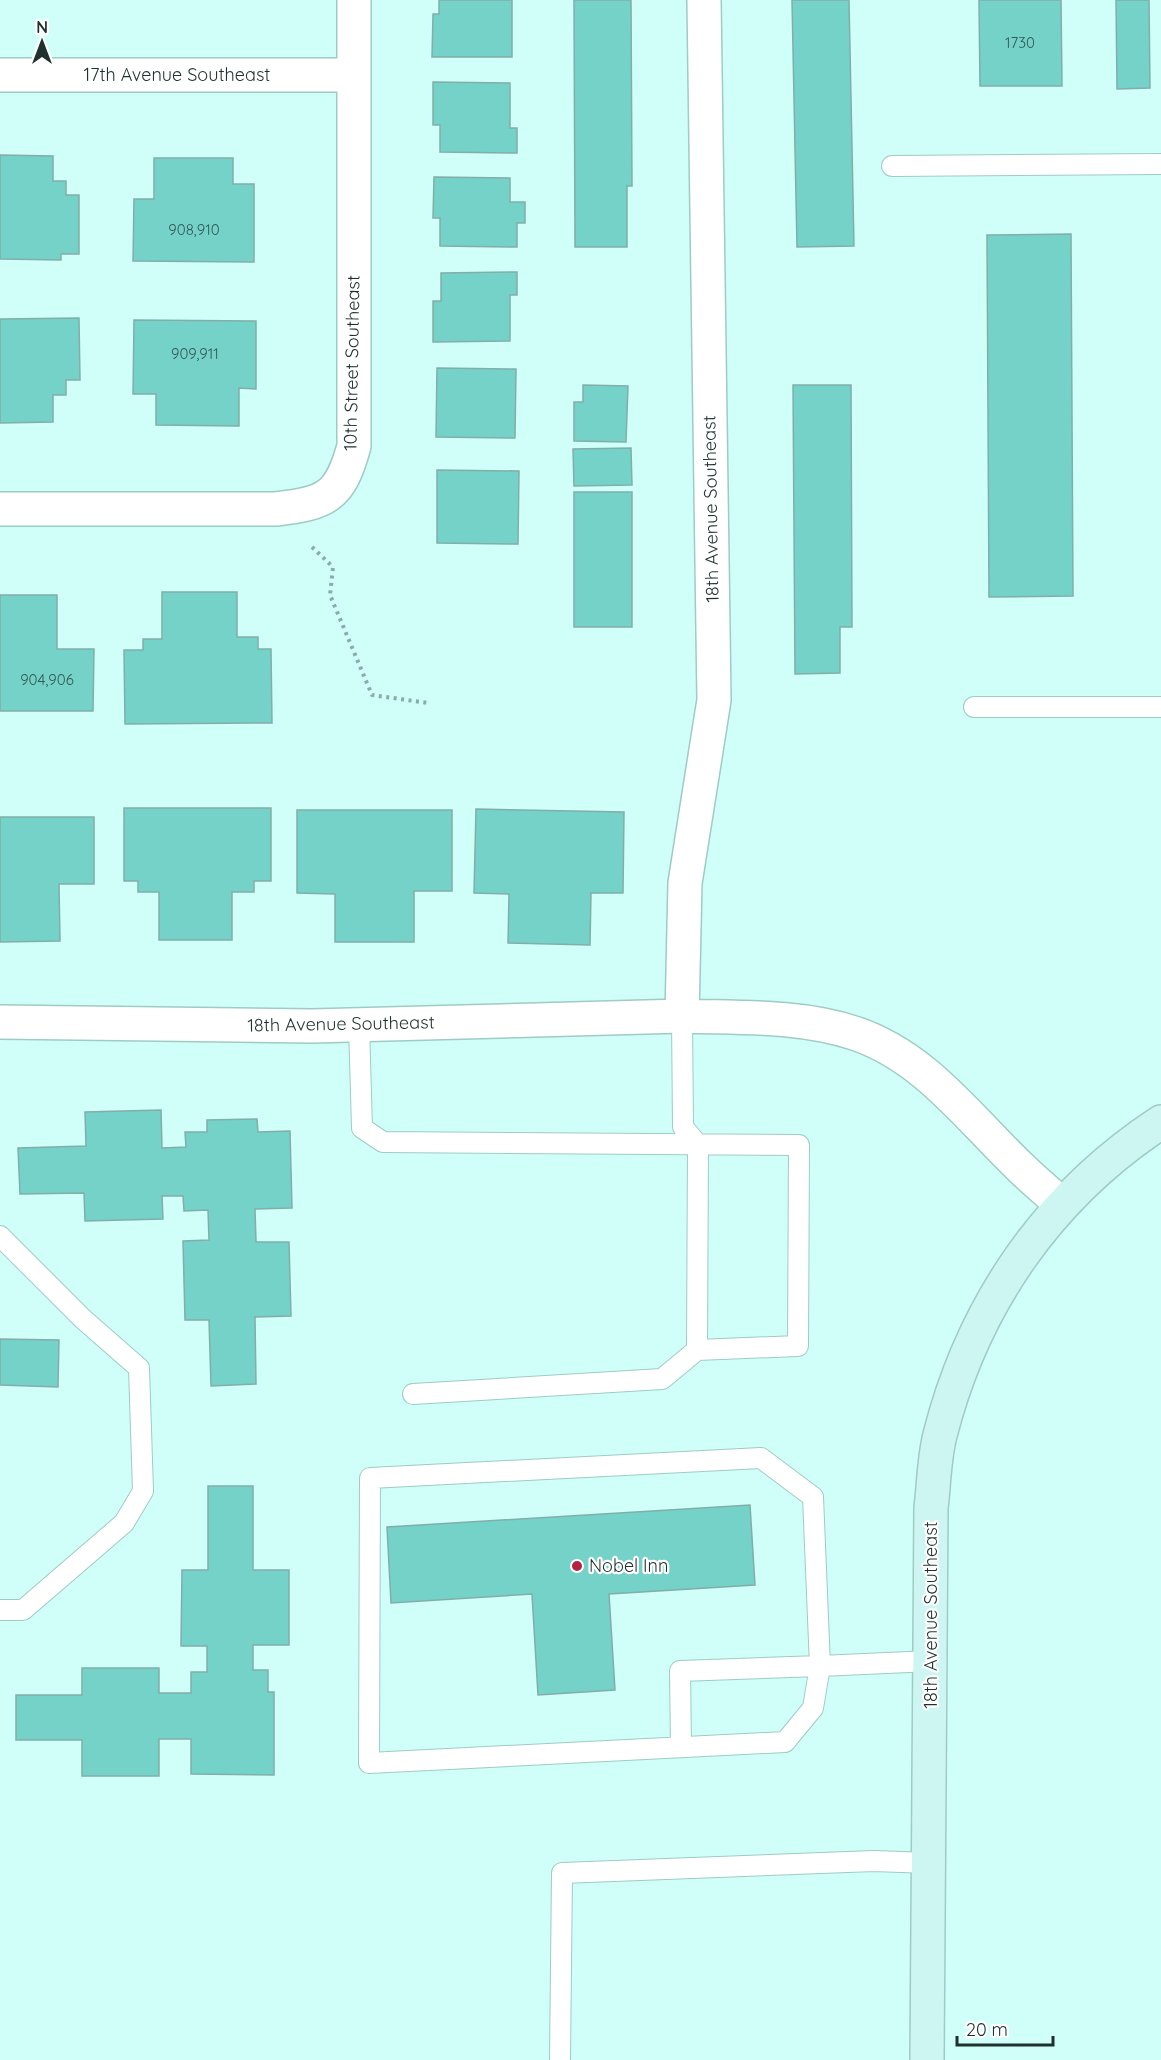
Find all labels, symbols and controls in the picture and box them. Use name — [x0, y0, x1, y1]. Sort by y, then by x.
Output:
north arrow — [12, 12, 72, 72]
text: N — [36, 17, 48, 37]
house number: 1730 — [1005, 33, 1035, 52]
street label: 17th Avenue Southeast — [84, 63, 270, 86]
house number: 908,910 — [168, 220, 220, 239]
street label: 10th Street Southeast — [338, 275, 365, 451]
house number: 909,911 — [171, 344, 219, 363]
street label: 18th Avenue Southeast — [697, 415, 724, 603]
house number: 904,906 — [20, 670, 74, 689]
street label: 18th Avenue Southeast — [247, 1010, 435, 1037]
street label: 18th Avenue Southeast — [919, 1521, 942, 1709]
place label: Nobel Inn — [589, 1554, 668, 1577]
marker: Nobel Inn — [570, 1559, 584, 1573]
scale bar — [957, 2009, 1053, 2047]
text: 20 m — [966, 2018, 1008, 2041]

